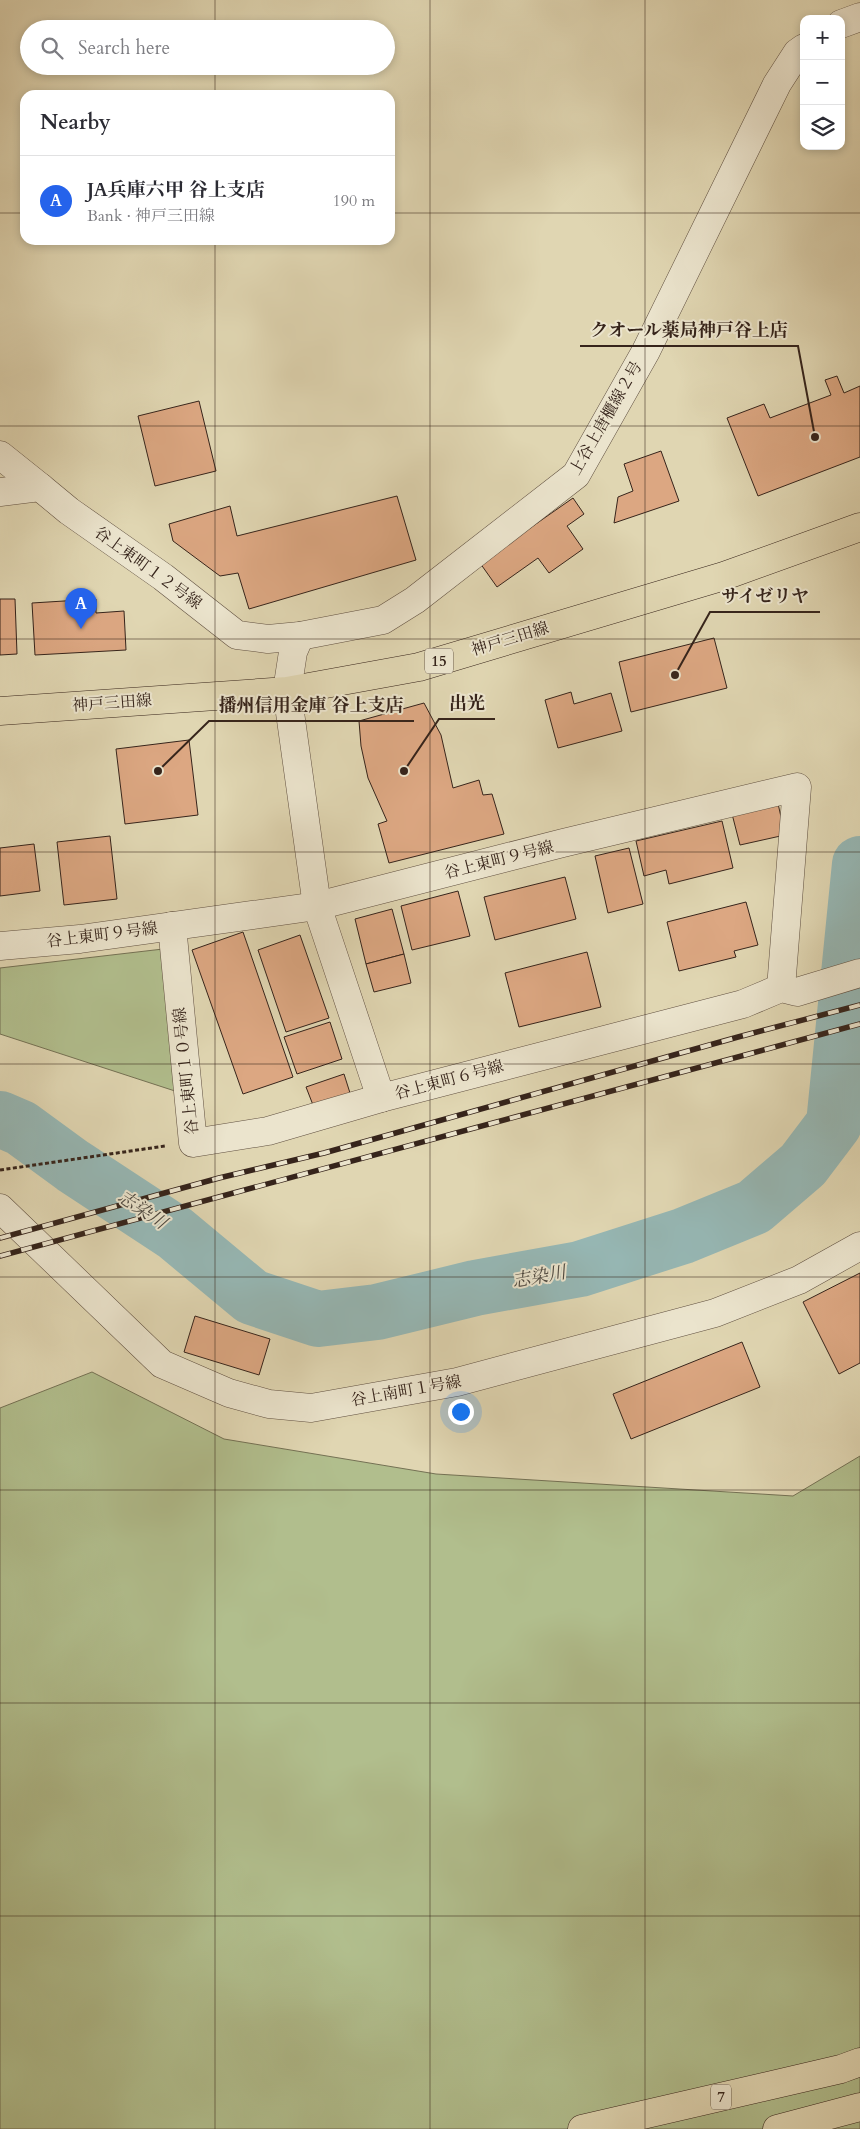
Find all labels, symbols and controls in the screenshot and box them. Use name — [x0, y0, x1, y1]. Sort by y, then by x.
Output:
map controls — [800, 15, 845, 150]
button: + — [800, 15, 845, 60]
search box — [20, 20, 395, 75]
icon: search — [38, 34, 66, 62]
text: Search here — [78, 35, 170, 61]
button: − — [800, 60, 845, 105]
button: layers — [800, 105, 845, 150]
text: Nearby — [40, 108, 111, 137]
text: JA兵庫六甲 谷上支店 — [87, 177, 265, 203]
text: A — [50, 190, 62, 212]
text: 190 m — [333, 190, 375, 212]
text: Bank · 神戸三田線 — [87, 205, 215, 227]
callout: クオール薬局神戸谷上店 — [580, 313, 798, 346]
text: クオール薬局神戸谷上店 — [590, 318, 788, 343]
street label: 上谷上唐櫃線２号 — [564, 357, 648, 479]
street label: 谷上東町１２号線 — [90, 521, 206, 615]
callout: サイゼリヤ — [710, 579, 820, 612]
text: サイゼリヤ — [721, 584, 809, 609]
pin: A — [65, 588, 97, 629]
street label: 神戸三田線 — [469, 617, 551, 661]
road number: 15 — [425, 648, 453, 674]
callout: 出光 — [439, 686, 495, 719]
callout: 播州信用金庫 谷上支店 — [209, 688, 414, 721]
street label: 神戸三田線 — [71, 689, 153, 717]
text: 出光 — [449, 691, 485, 716]
text: 播州信用金庫 谷上支店 — [219, 693, 403, 718]
street label: 谷上東町９号線 — [442, 836, 556, 884]
street label: 谷上東町９号線 — [45, 917, 159, 953]
street label: 谷上東町１０号線 — [168, 1006, 204, 1136]
street label: 谷上東町６号線 — [392, 1055, 506, 1105]
water label: 志染川 — [113, 1185, 173, 1237]
water label: 志染川 — [510, 1260, 570, 1294]
street label: 谷上南町１号線 — [349, 1370, 463, 1412]
your location — [448, 1399, 474, 1425]
road number: 7 — [711, 2084, 731, 2110]

